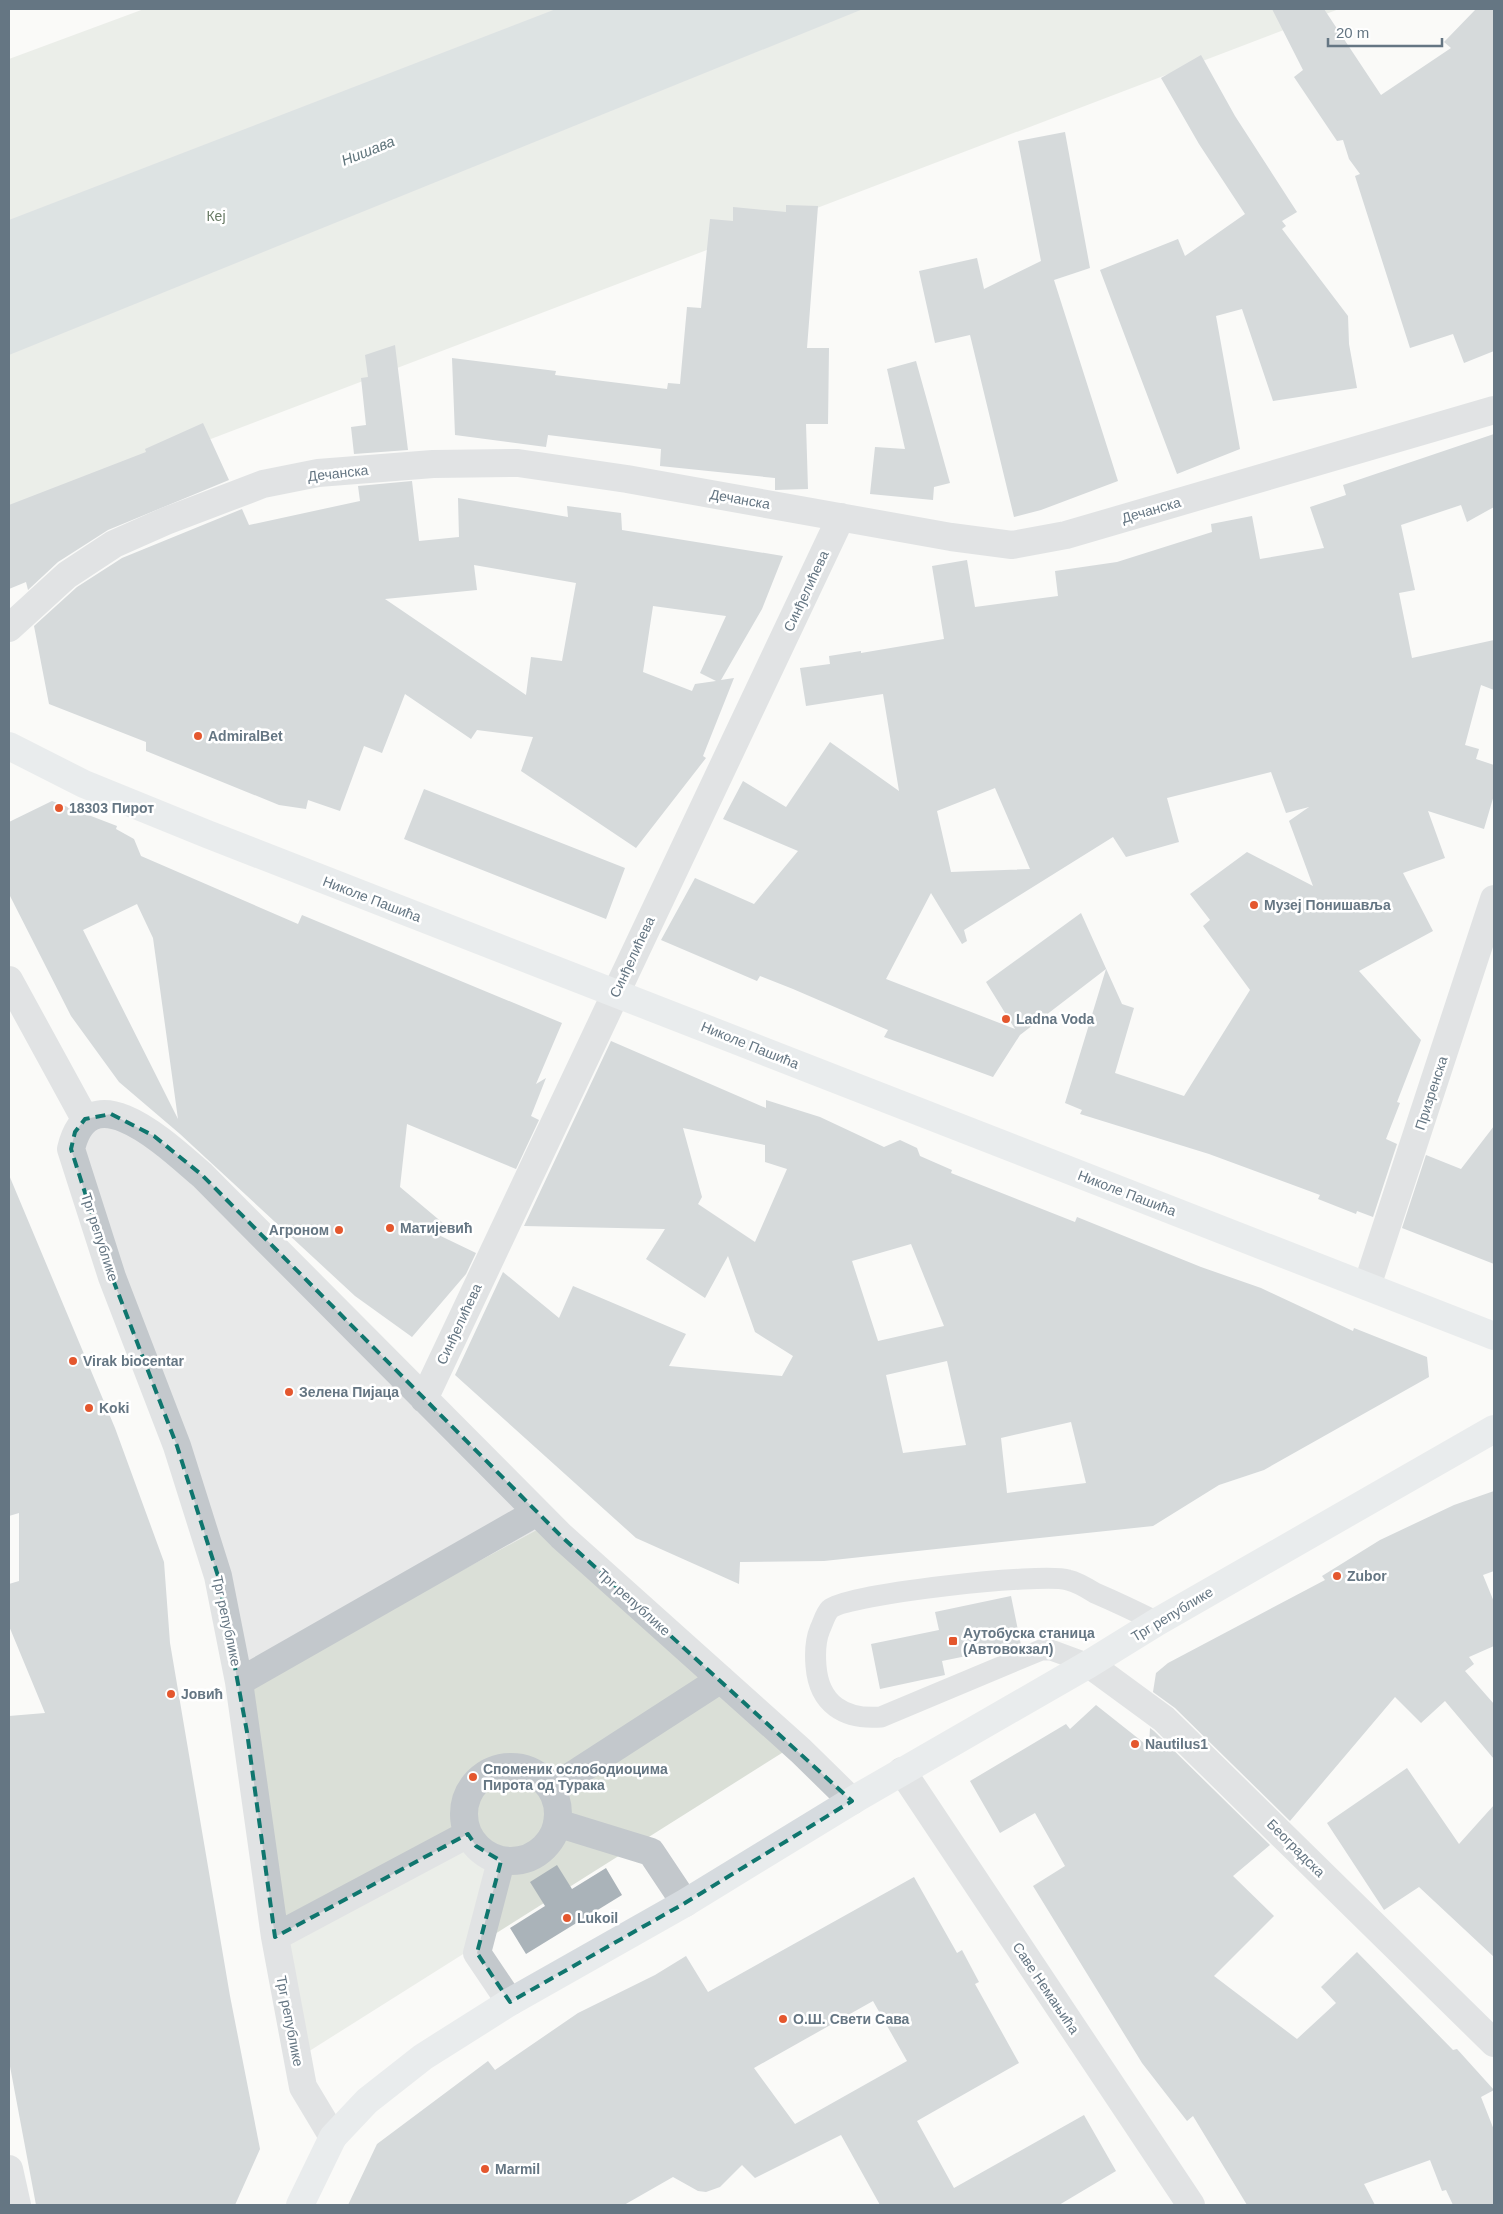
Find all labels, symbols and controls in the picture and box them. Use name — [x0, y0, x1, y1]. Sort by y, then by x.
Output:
scale bar — [1328, 15, 1442, 47]
text: 20 m — [1336, 24, 1369, 41]
water label: Нишава — [339, 132, 397, 169]
park label: Кеј — [206, 208, 226, 224]
street label: Дечанска — [307, 462, 369, 484]
street label: Дечанска — [709, 486, 772, 512]
street label: Дечанска — [1120, 494, 1183, 526]
street label: Синђелићева — [780, 548, 832, 634]
place label: AdmiralBet — [208, 728, 283, 744]
marker: AdmiralBet — [192, 730, 204, 742]
place label: 18303 Пирот — [69, 800, 154, 816]
marker: 18303 Пирот — [53, 802, 65, 814]
street label: Николе Пашића — [321, 873, 424, 925]
place label: Музеј Понишавља — [1264, 897, 1391, 913]
marker: Музеј Понишавља — [1248, 899, 1260, 911]
street label: Синђелићева — [606, 914, 658, 1000]
place label: Ladna Voda — [1016, 1011, 1095, 1027]
marker: Ladna Voda — [1000, 1013, 1012, 1025]
street label: Николе Пашића — [699, 1018, 801, 1072]
street label: Призренска — [1412, 1054, 1451, 1132]
street label: Николе Пашића — [1076, 1167, 1179, 1219]
street label: Трг републике — [78, 1191, 122, 1284]
place label: Матијевић — [400, 1220, 473, 1236]
place label: Агроном — [269, 1222, 329, 1238]
marker: Матијевић — [384, 1222, 396, 1234]
marker: Агроном — [333, 1224, 345, 1236]
street label: Синђелићева — [433, 1281, 485, 1367]
place label: Virak biocentar — [83, 1353, 184, 1369]
marker: Virak biocentar — [67, 1355, 79, 1367]
place label: Зелена Пијаца — [299, 1384, 399, 1400]
marker: Зелена Пијаца — [283, 1386, 295, 1398]
place label: Koki — [99, 1400, 129, 1416]
marker: Koki — [83, 1402, 95, 1414]
street label: Трг републике — [594, 1565, 674, 1639]
place label: Zubor — [1347, 1568, 1387, 1584]
marker: Zubor — [1331, 1570, 1343, 1582]
street label: Трг републике — [210, 1574, 244, 1668]
street label: Трг републике — [1128, 1583, 1216, 1645]
place label: Аутобуска станица (Автовокзал) — [963, 1625, 1095, 1657]
marker: Аутобуска станица (Автовокзал) — [947, 1635, 959, 1647]
place label: Јовић — [181, 1686, 223, 1702]
marker: Јовић — [165, 1688, 177, 1700]
place label: Nautilus1 — [1145, 1736, 1208, 1752]
marker: Nautilus1 — [1129, 1738, 1141, 1750]
place label: Споменик ослободиоцима Пирота од Турака — [483, 1761, 668, 1793]
marker: Споменик ослободиоцима Пирота од Турака — [467, 1771, 479, 1783]
street label: Београдска — [1264, 1816, 1328, 1880]
place label: Lukoil — [577, 1910, 618, 1926]
marker: Lukoil — [561, 1912, 573, 1924]
street label: Саве Немањића — [1009, 1939, 1083, 2037]
street label: Трг републике — [273, 1974, 307, 2068]
place label: О.Ш. Свети Сава — [793, 2011, 910, 2027]
marker: О.Ш. Свети Сава — [777, 2013, 789, 2025]
place label: Marmil — [495, 2161, 540, 2177]
marker: Marmil — [479, 2163, 491, 2175]

